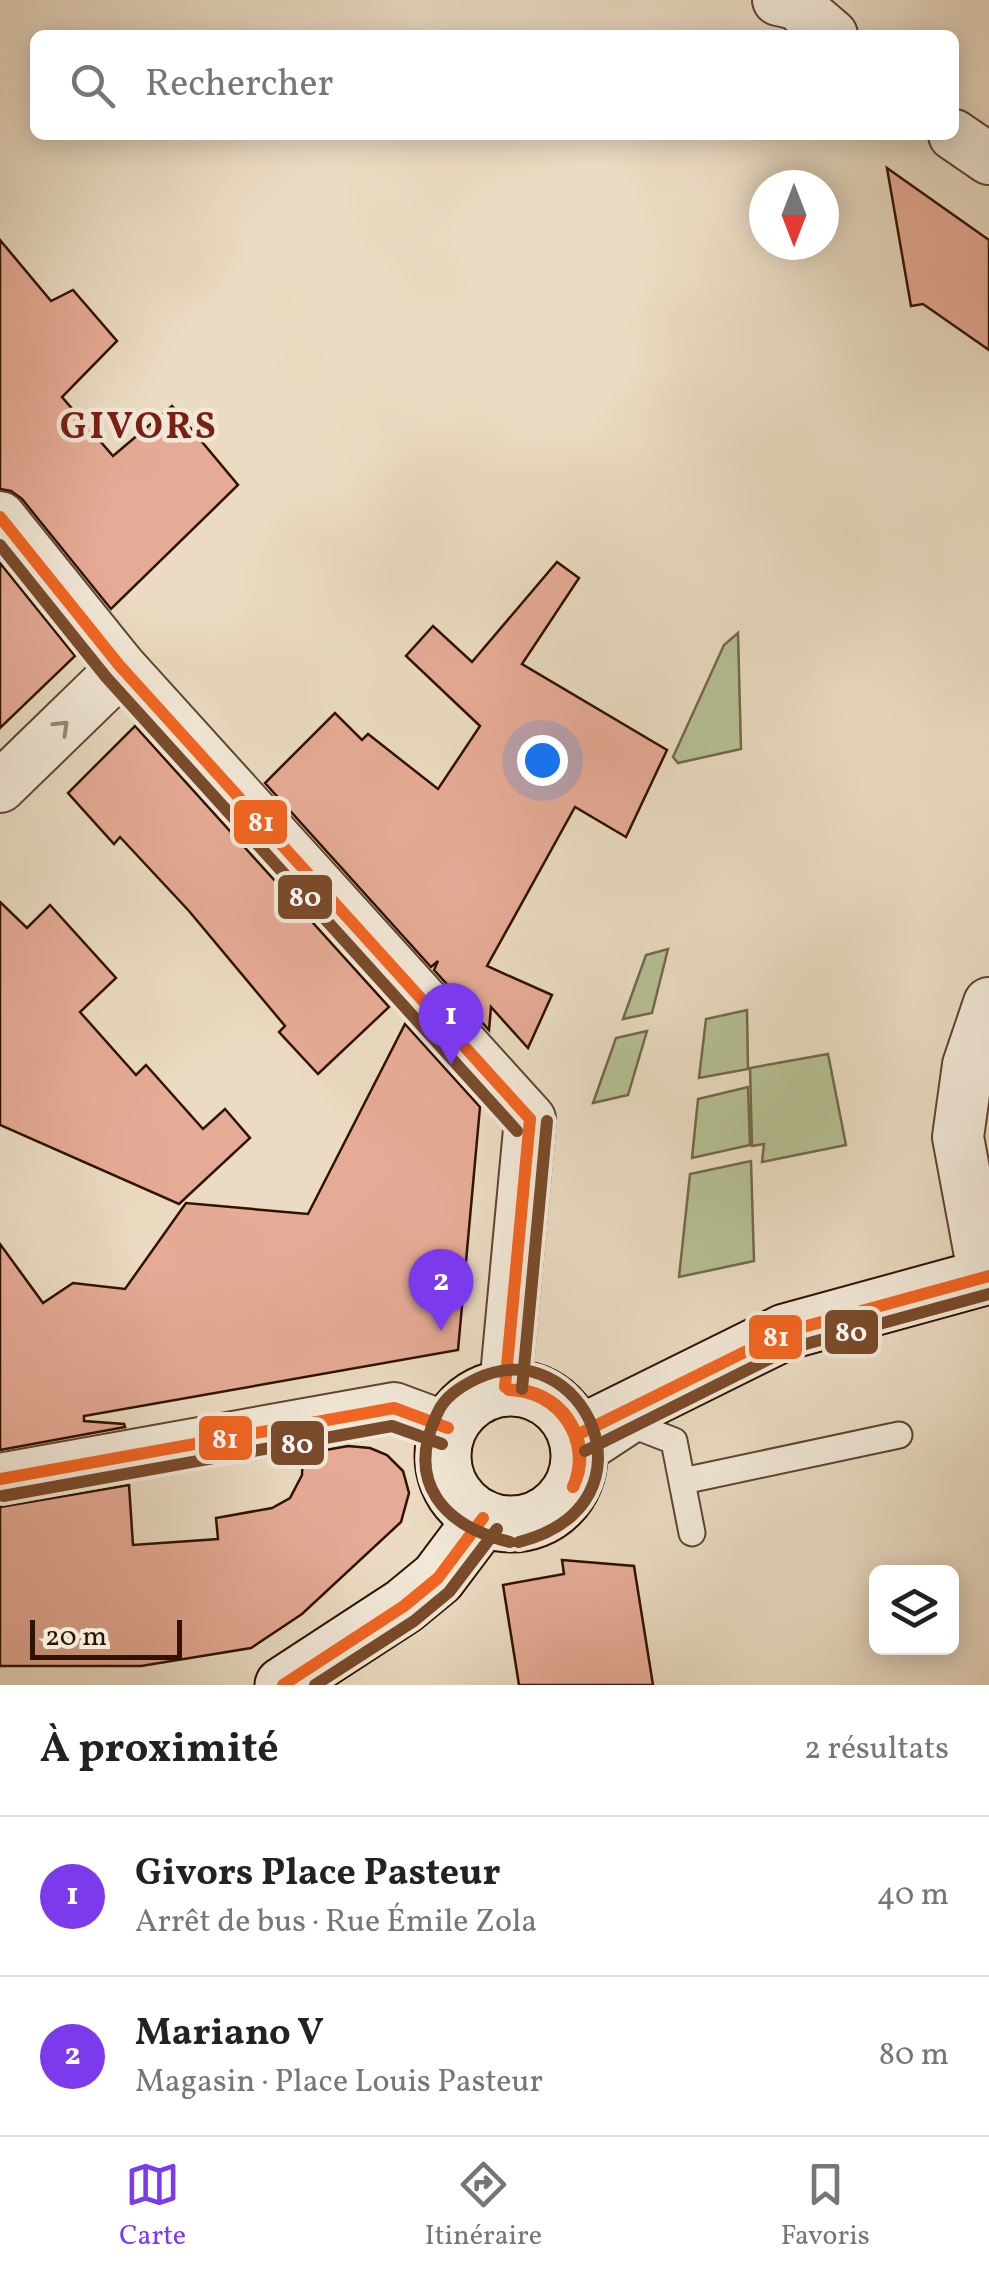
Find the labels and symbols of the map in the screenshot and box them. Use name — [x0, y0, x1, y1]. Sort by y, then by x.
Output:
north arrow — [749, 170, 839, 260]
district label: GIVORS — [60, 402, 218, 455]
one-way arrow — [50, 721, 68, 739]
your location — [517, 735, 568, 786]
line badge: 81 — [232, 798, 289, 846]
text: 81 — [248, 804, 274, 843]
line badge: 80 — [276, 873, 334, 921]
text: 80 — [289, 879, 321, 918]
pin: 1 — [418, 982, 484, 1065]
pin: 2 — [408, 1248, 474, 1331]
line badge: 80 — [823, 1308, 880, 1356]
line badge: 81 — [747, 1313, 804, 1361]
text: 80 — [835, 1314, 867, 1353]
text: 81 — [763, 1319, 789, 1358]
line badge: 81 — [197, 1414, 254, 1462]
line badge: 80 — [269, 1419, 326, 1467]
text: 81 — [212, 1421, 238, 1460]
text: 80 — [281, 1426, 313, 1465]
scale bar — [30, 1615, 182, 1660]

